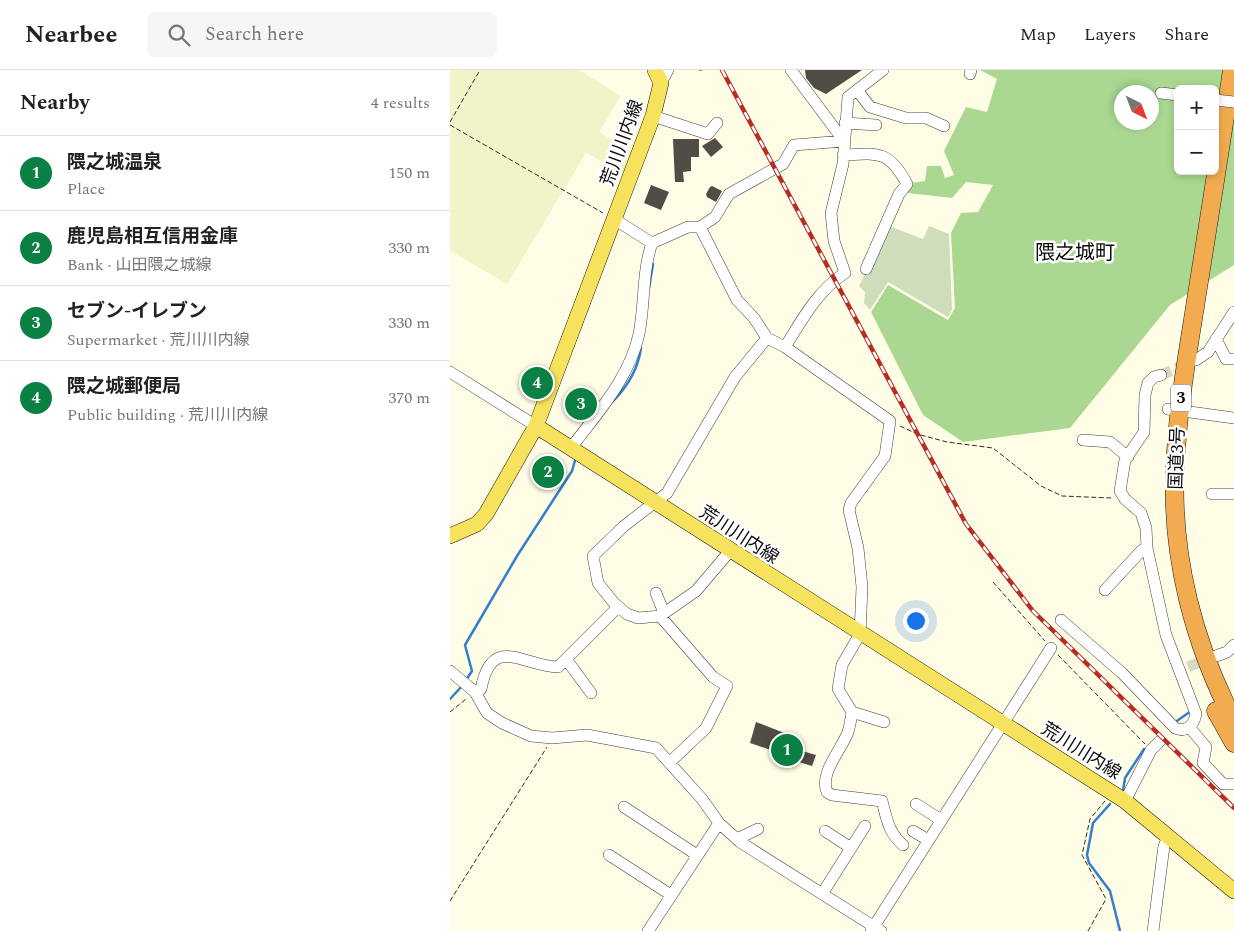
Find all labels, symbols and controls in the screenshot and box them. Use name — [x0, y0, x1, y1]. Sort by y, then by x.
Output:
search box — [147, 12, 497, 57]
text: Nearbee — [25, 17, 117, 53]
text: Search here — [205, 20, 304, 49]
icon: search — [165, 21, 193, 49]
text: Map — [1020, 21, 1056, 48]
text: Layers — [1084, 21, 1136, 48]
text: Share — [1164, 21, 1209, 48]
north arrow — [1114, 85, 1159, 130]
map controls — [1174, 85, 1219, 175]
button: + — [1174, 85, 1219, 130]
text: Nearby — [20, 87, 90, 119]
text: 4 results — [371, 91, 430, 115]
street label: 荒川川内線 — [594, 96, 650, 190]
button: − — [1174, 130, 1219, 175]
text: 隈之城温泉 — [67, 148, 162, 177]
text: 1 — [32, 161, 40, 185]
text: 150 m — [388, 161, 430, 185]
text: Place — [67, 177, 105, 201]
text: 鹿児島相互信用金庫 — [67, 222, 238, 251]
text: 2 — [32, 236, 40, 260]
text: 330 m — [388, 236, 430, 260]
district label: 隈之城町 — [1035, 238, 1115, 268]
text: Bank · 山田隈之城線 — [67, 253, 212, 277]
text: セブン-イレブン — [67, 297, 207, 326]
text: 3 — [32, 311, 40, 335]
text: 330 m — [388, 311, 430, 335]
text: Supermarket · 荒川川内線 — [67, 328, 250, 352]
pin: 4 — [521, 364, 553, 402]
text: 隈之城郵便局 — [67, 372, 181, 401]
road number: 3 — [1171, 384, 1191, 412]
pin: 3 — [565, 385, 597, 423]
text: 4 — [32, 386, 40, 410]
text: 370 m — [388, 386, 430, 410]
text: Public building · 荒川川内線 — [67, 403, 268, 427]
street label: 国道3号 — [1162, 426, 1192, 490]
pin: 2 — [532, 453, 564, 491]
street label: 荒川川内線 — [694, 499, 784, 571]
your location — [903, 608, 929, 634]
street label: 荒川川内線 — [1036, 716, 1126, 786]
pin: 1 — [771, 731, 803, 769]

